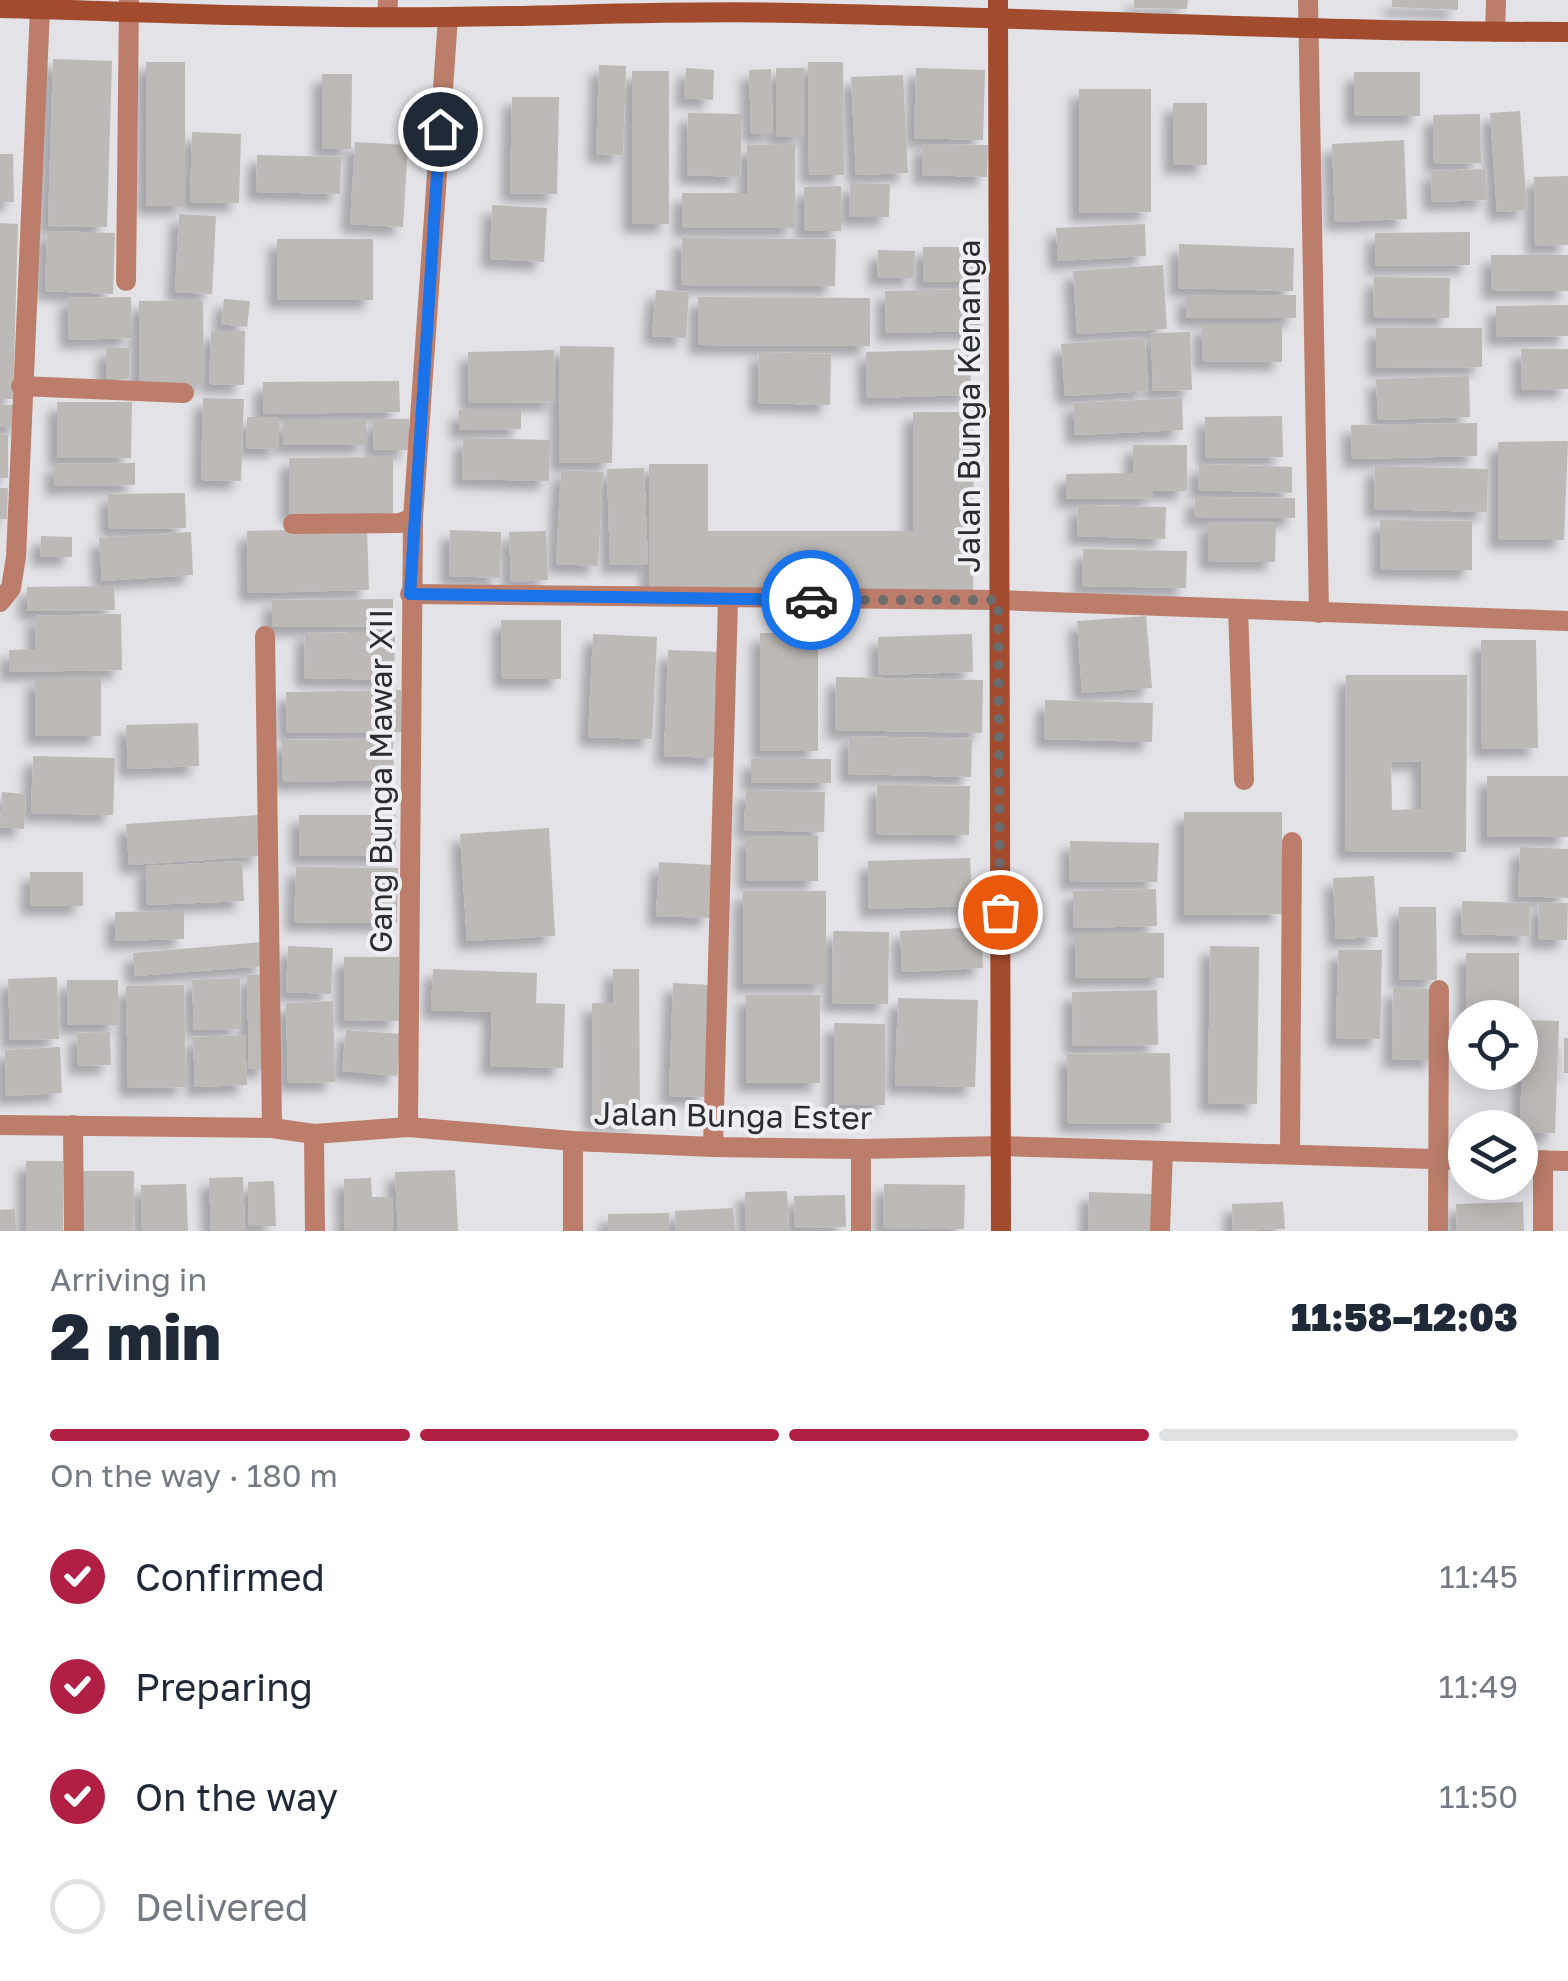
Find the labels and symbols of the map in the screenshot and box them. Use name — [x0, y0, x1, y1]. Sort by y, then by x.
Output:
pin — [398, 87, 483, 172]
street label: Jalan Bunga Kenanga — [949, 239, 987, 573]
courier — [761, 550, 861, 650]
street label: Gang Bunga Mawar XII — [361, 609, 399, 953]
pin — [958, 870, 1043, 955]
street label: Jalan Bunga Ester — [593, 1094, 873, 1136]

